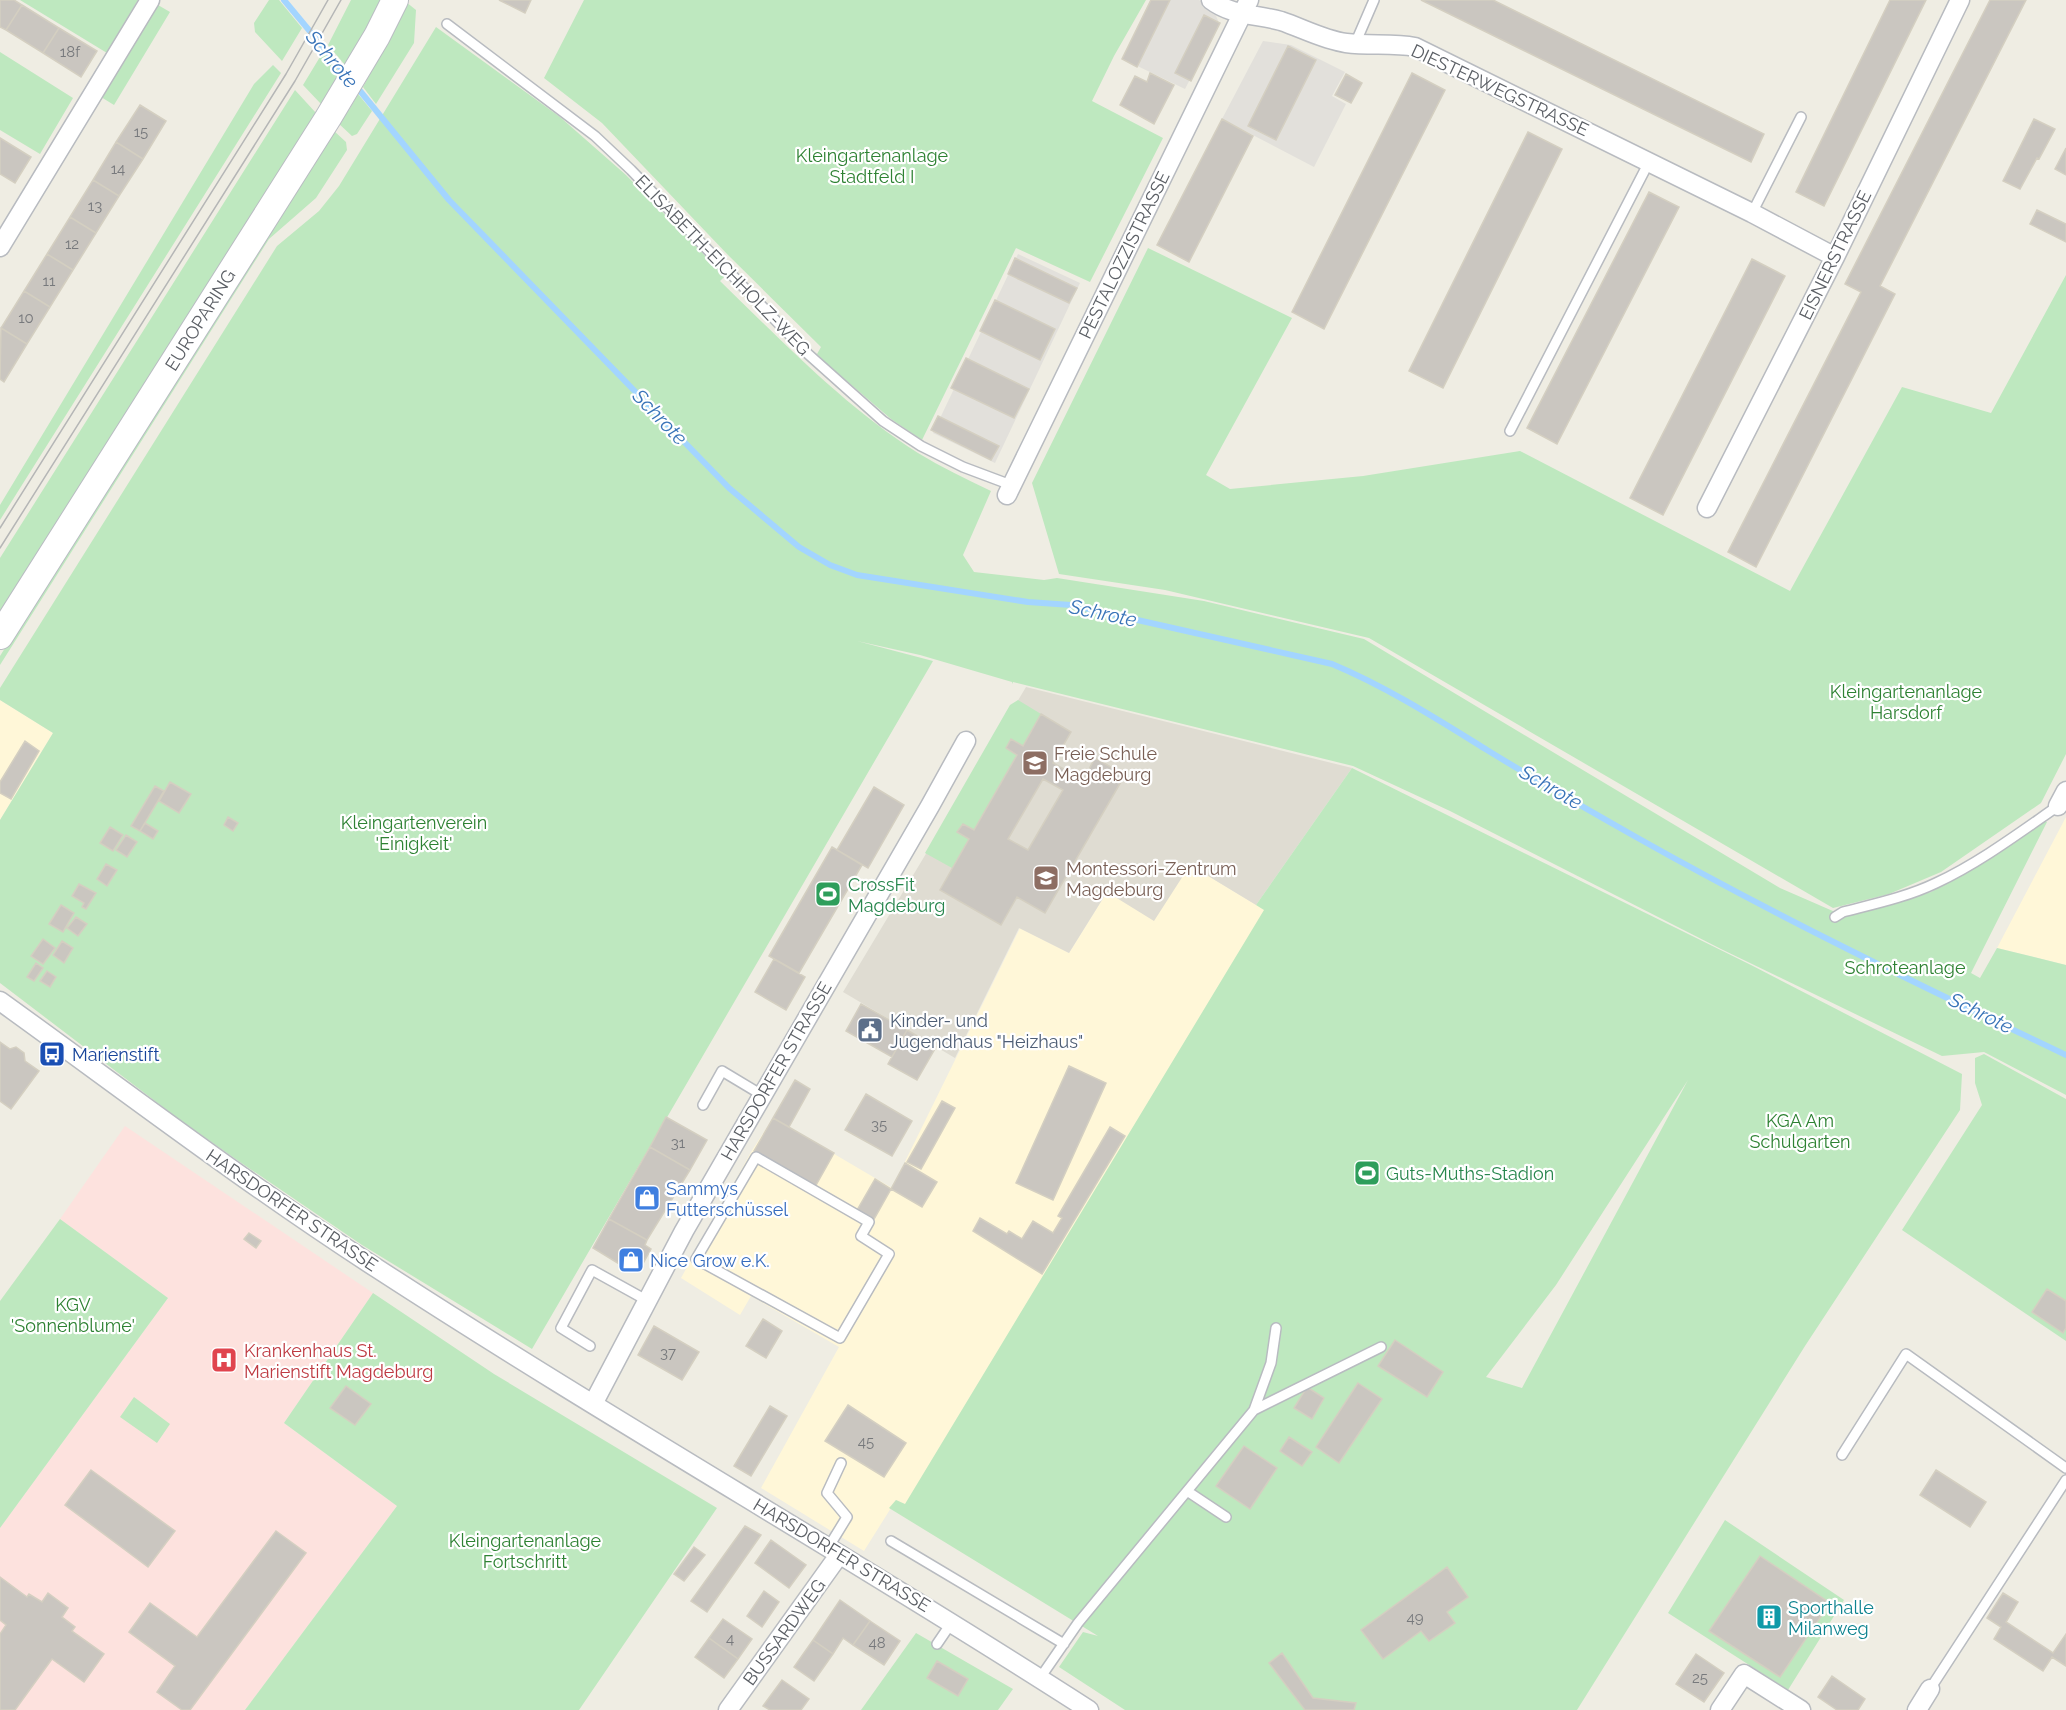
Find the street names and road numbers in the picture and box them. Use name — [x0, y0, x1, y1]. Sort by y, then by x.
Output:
street label: DIESTERWEGSTRASSE — [1408, 40, 1592, 140]
street label: PESTALOZZISTRASSE — [1074, 168, 1174, 342]
street label: ELISABETH-EICHHOLZ-WEG — [631, 170, 815, 360]
street label: EISNERSTRASSE — [1795, 187, 1875, 323]
street label: EUROPARING — [161, 266, 239, 374]
street label: HARSDORFER STRASSE — [716, 978, 836, 1164]
street label: HARSDORFER STRASSE — [202, 1145, 382, 1275]
street label: HARSDORFER STRASSE — [750, 1494, 934, 1616]
street label: BUSSARDWEG — [738, 1575, 830, 1689]

